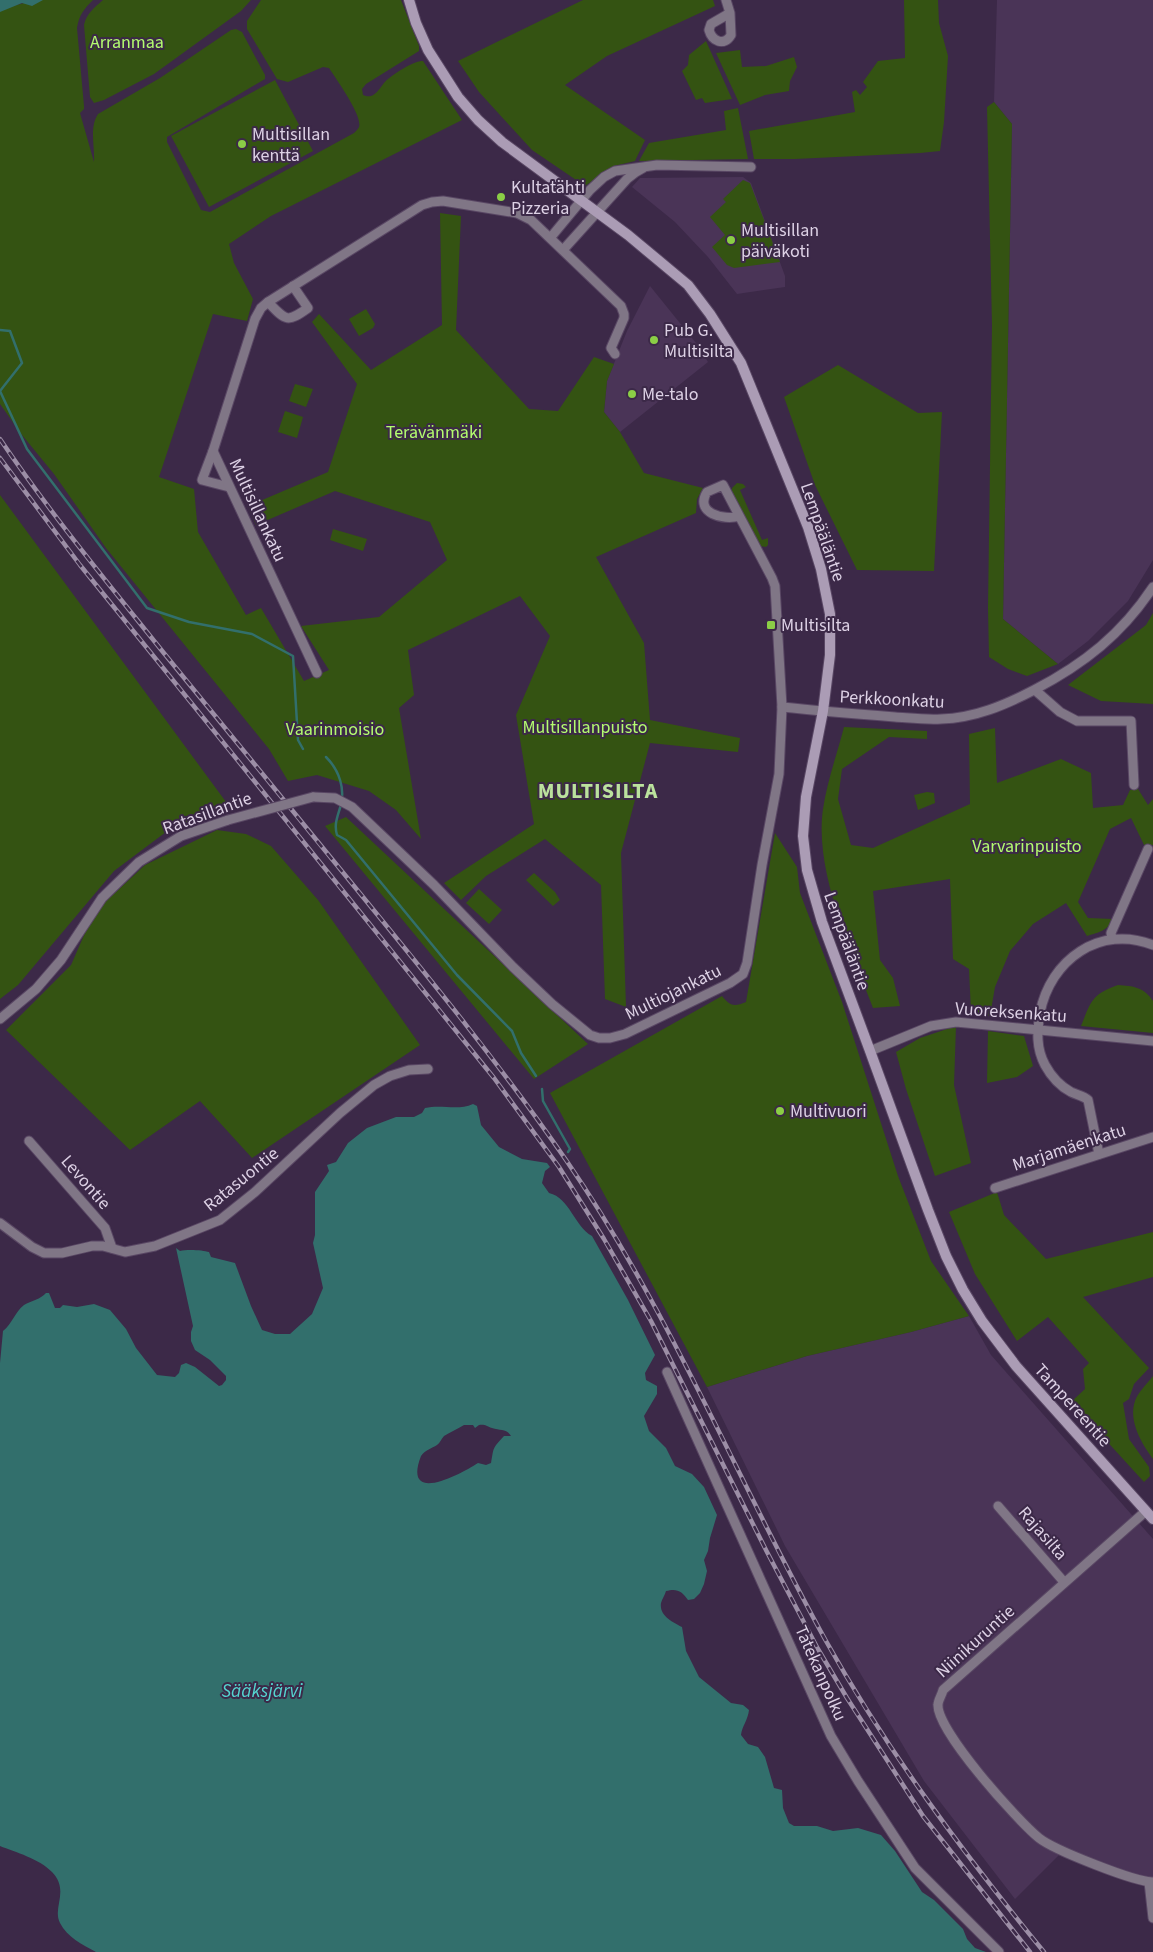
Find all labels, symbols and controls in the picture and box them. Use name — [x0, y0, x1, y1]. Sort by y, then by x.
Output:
park label: Arranmaa — [90, 30, 164, 55]
place label: Multisillan kenttä — [252, 122, 330, 168]
marker: Multisillan kenttä — [236, 138, 248, 150]
place label: Kultatähti Pizzeria — [511, 175, 585, 221]
marker: Kultatähti Pizzeria — [495, 191, 507, 203]
place label: Multisillan päiväkoti — [741, 218, 819, 264]
marker: Multisillan päiväkoti — [725, 234, 737, 246]
place label: Pub G. Multisilta — [664, 318, 733, 364]
marker: Pub G. Multisilta — [648, 334, 660, 346]
place label: Me-talo — [642, 382, 698, 407]
marker: Me-talo — [626, 388, 638, 400]
park label: Terävänmäki — [386, 420, 482, 445]
street label: Multisillankatu — [223, 454, 292, 566]
street label: Lempääläntie — [794, 479, 851, 585]
place label: Multisilta — [781, 613, 850, 638]
marker: Multisilta — [765, 619, 777, 631]
street label: Perkkoonkatu — [839, 684, 945, 715]
park label: Multisillanpuisto — [522, 715, 648, 740]
park label: Vaarinmoisio — [286, 717, 384, 742]
district label: MULTISILTA — [538, 775, 658, 807]
street label: Ratasillantie — [159, 786, 255, 841]
park label: Varvarinpuisto — [972, 834, 1082, 859]
street label: Lempääläntie — [817, 888, 876, 994]
street label: Multiojankatu — [621, 958, 726, 1027]
street label: Vuoreksenkatu — [954, 996, 1068, 1029]
place label: Multivuori — [790, 1099, 867, 1124]
marker: Multivuori — [774, 1105, 786, 1117]
street label: Marjamäenkatu — [1009, 1117, 1129, 1178]
street label: Ratasuontie — [198, 1141, 284, 1217]
street label: Levontie — [55, 1150, 116, 1215]
street label: Tampereentie — [1028, 1358, 1117, 1453]
street label: Rajasilta — [1012, 1501, 1073, 1566]
street label: Niinikuruntie — [930, 1599, 1020, 1684]
street label: Tatekanpolku — [788, 1621, 853, 1725]
water label: Sääksjärvi — [221, 1678, 303, 1705]

